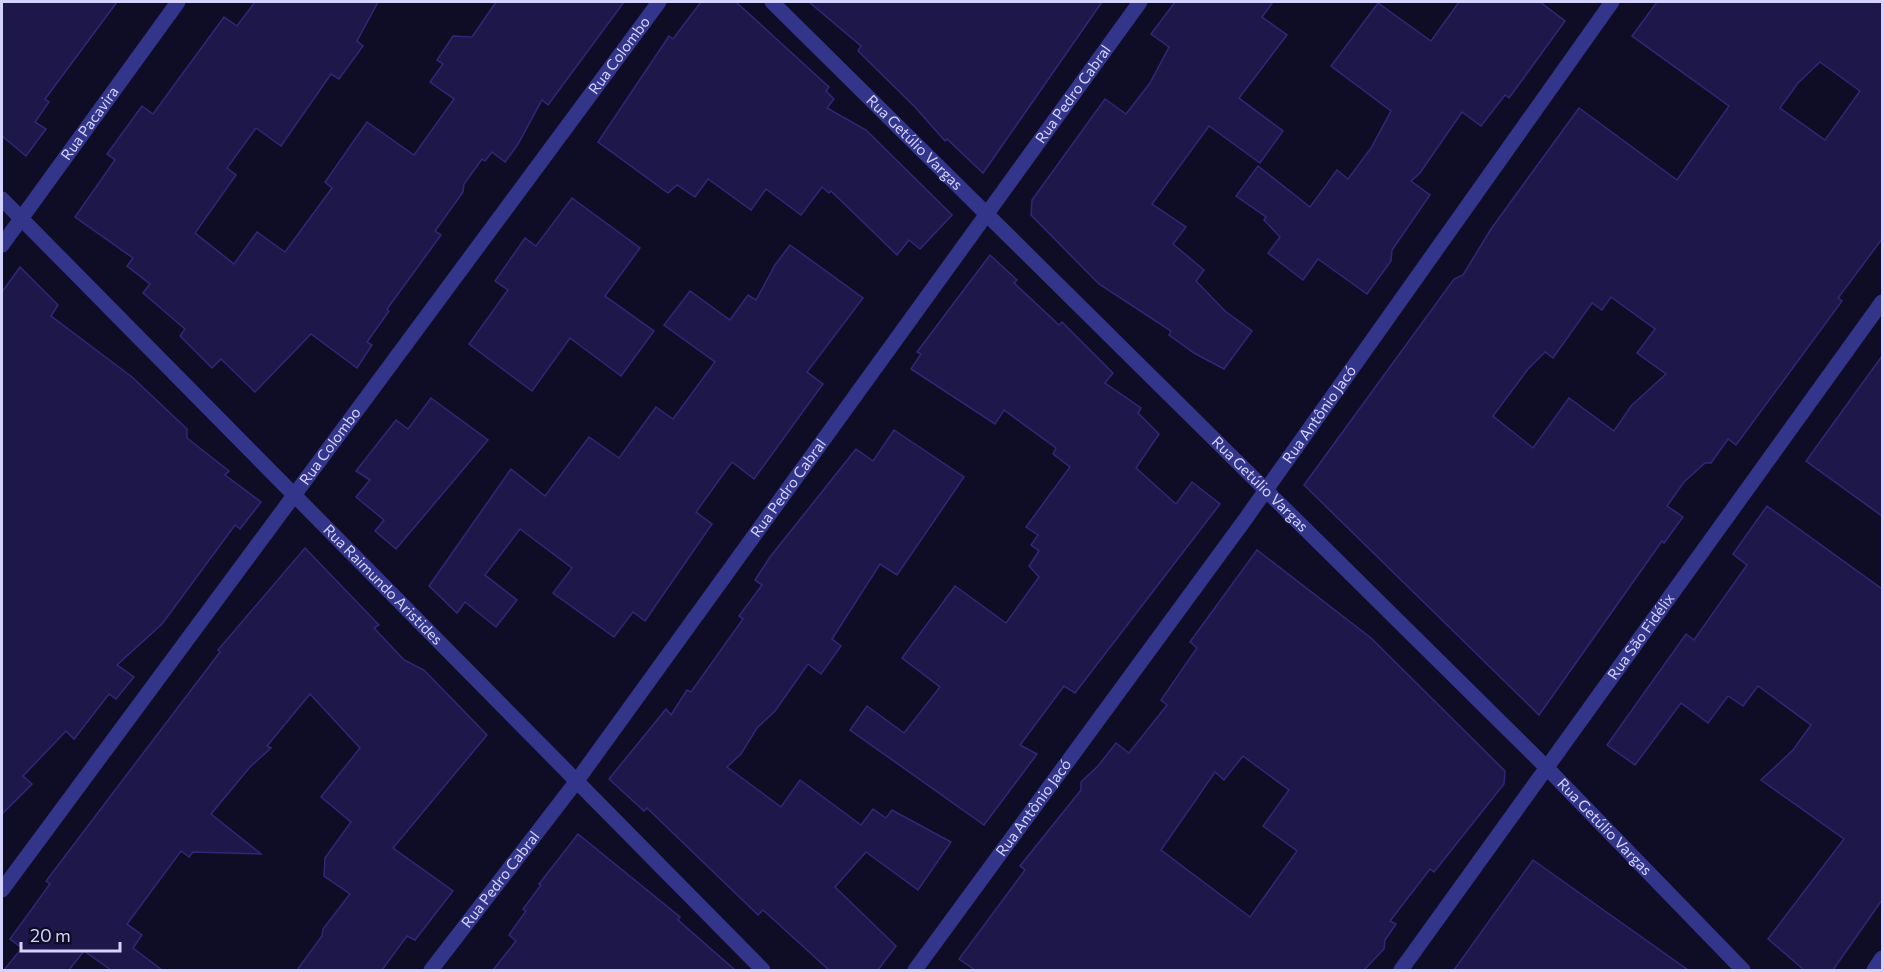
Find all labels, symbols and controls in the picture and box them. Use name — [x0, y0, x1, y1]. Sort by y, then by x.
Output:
street label: Rua Colombo — [584, 13, 653, 97]
street label: Rua Pedro Cabral — [1031, 41, 1114, 146]
street label: Rua Pacavira — [56, 83, 122, 163]
street label: Rua Getúlio Vargas — [863, 90, 967, 193]
street label: Rua Antônio Jacó — [1278, 362, 1360, 467]
street label: Rua Colombo — [295, 403, 364, 488]
street label: Rua Getúlio Vargas — [1209, 432, 1313, 535]
street label: Rua Pedro Cabral — [746, 435, 829, 540]
street label: Rua Raimundo Aristides — [320, 520, 447, 648]
street label: Rua São Fidélix — [1603, 589, 1678, 683]
street label: Rua Antônio Jacó — [991, 755, 1075, 859]
street label: Rua Getúlio Vargas — [1554, 774, 1656, 879]
street label: Rua Pedro Cabral — [457, 827, 543, 931]
scale bar — [21, 915, 120, 953]
text: 20 m — [30, 924, 71, 946]

